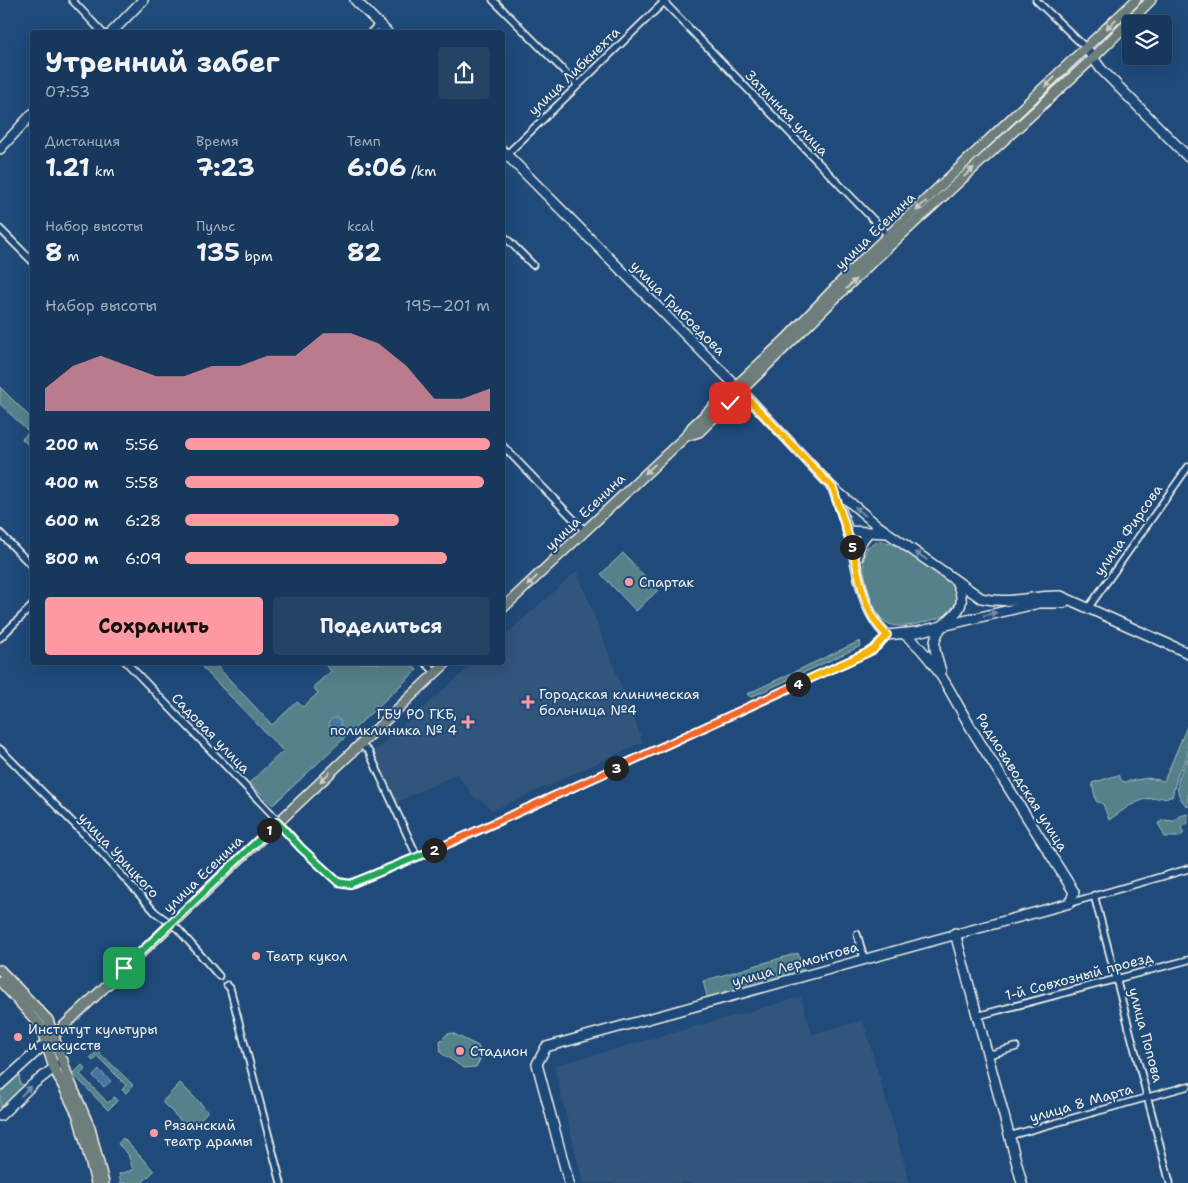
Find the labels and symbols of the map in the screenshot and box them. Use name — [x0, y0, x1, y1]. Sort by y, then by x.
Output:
one-way arrow — [1105, 18, 1117, 30]
street label: улица Либкнехта — [525, 23, 624, 119]
street label: Затинная улица — [742, 66, 833, 160]
one-way arrow — [1045, 76, 1057, 88]
one-way arrow — [963, 166, 975, 178]
street label: улица Есенина — [831, 188, 919, 274]
one-way arrow — [915, 200, 927, 212]
street label: улица Грибоедова — [627, 257, 730, 360]
one-way arrow — [845, 278, 857, 290]
pin — [709, 382, 751, 424]
one-way arrow — [645, 463, 657, 475]
street label: улица Есенина — [541, 469, 629, 555]
street label: улица Фирсова — [1090, 481, 1166, 579]
one-way arrow — [853, 505, 866, 516]
pin: 5 — [840, 534, 864, 560]
one-way arrow — [915, 551, 928, 560]
place label: Спартак — [639, 573, 695, 591]
one-way arrow — [527, 575, 539, 587]
marker: Спартак — [623, 576, 635, 588]
one-way arrow — [983, 610, 998, 618]
pin: 4 — [786, 672, 810, 696]
place label: Городская клиническая больница №4 — [539, 685, 700, 719]
street label: Садовая улица — [168, 689, 254, 777]
marker: Городская клиническая больница №4 — [521, 695, 535, 709]
place label: ГБУ РО ГКБ, поликлиника № 4 — [330, 705, 457, 739]
street label: Радиозаводская улица — [972, 710, 1072, 855]
marker: ГБУ РО ГКБ, поликлиника № 4 — [461, 715, 475, 729]
pin: 3 — [604, 756, 628, 780]
one-way arrow — [319, 771, 331, 783]
street label: улица Урицкого — [75, 808, 163, 902]
pin: 1 — [256, 818, 282, 842]
street label: улица Есенина — [159, 831, 247, 917]
pin: 2 — [422, 838, 446, 862]
street label: улица Лермонтова — [730, 937, 861, 991]
pin — [103, 947, 145, 989]
place label: Театр кукол — [266, 947, 347, 965]
street label: 1-й Совхозный проезд — [1003, 948, 1155, 1004]
marker: Театр кукол — [250, 950, 262, 962]
street label: улица Попова — [1125, 986, 1167, 1085]
place label: Институт культуры и искусств — [28, 1020, 158, 1054]
marker: Институт культуры и искусств — [12, 1031, 24, 1043]
place label: Стадион — [470, 1042, 528, 1060]
marker: Стадион — [454, 1045, 466, 1057]
street label: улица 8 Марта — [1027, 1080, 1135, 1126]
one-way arrow — [20, 1085, 32, 1097]
place label: Рязанский театр драмы — [164, 1116, 253, 1150]
marker: Рязанский театр драмы — [148, 1127, 160, 1139]

